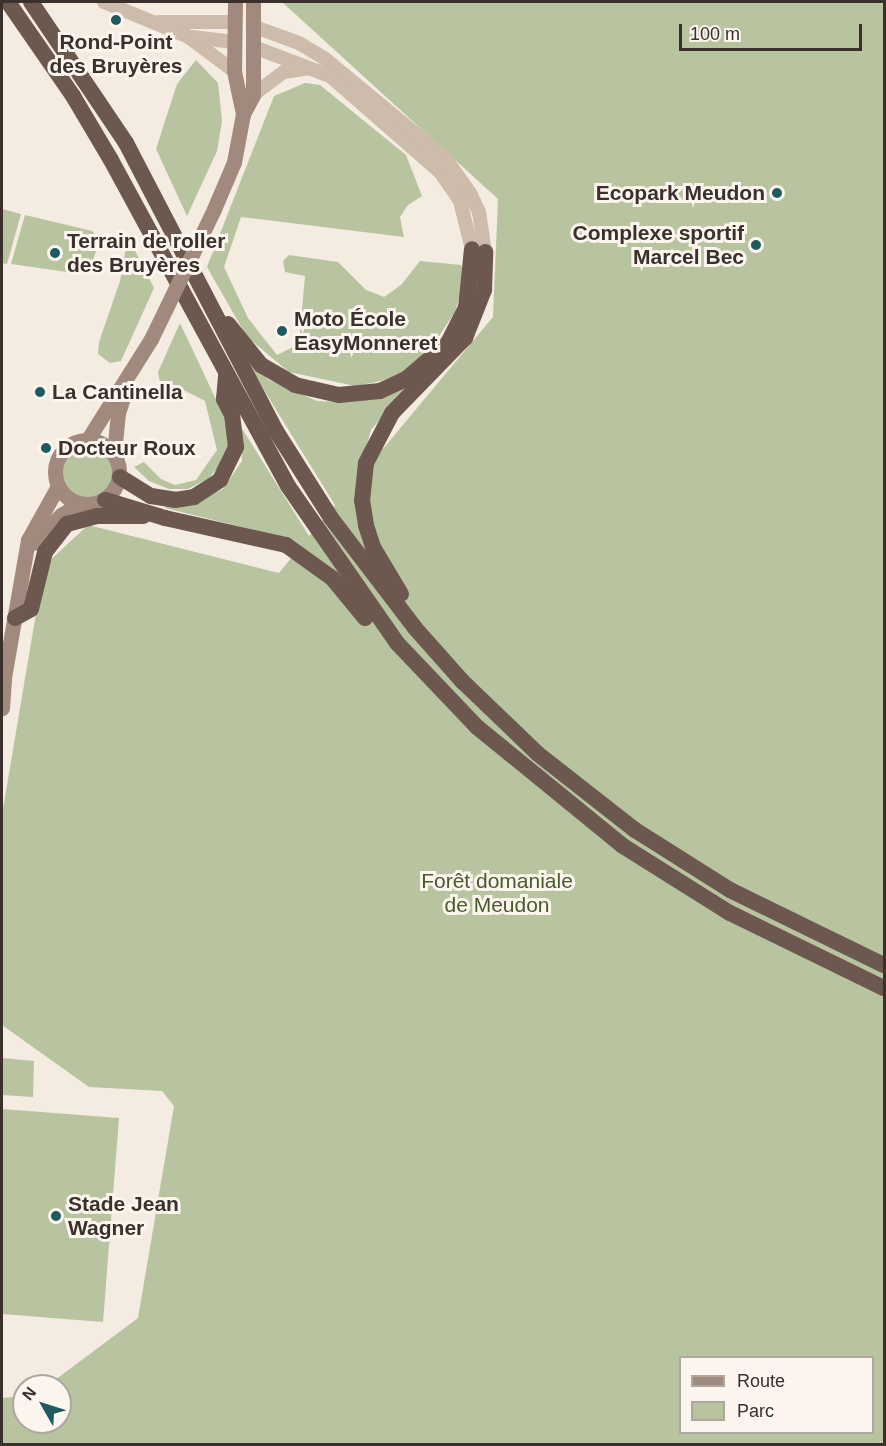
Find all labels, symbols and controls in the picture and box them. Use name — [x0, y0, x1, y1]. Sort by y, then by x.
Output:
scale bar — [682, 12, 865, 50]
marker: Rond-Point des Bruyères — [109, 13, 123, 27]
text: 100 m — [690, 24, 740, 44]
place label: Rond-Point des Bruyères — [49, 29, 183, 79]
place label: Ecopark Meudon — [596, 180, 765, 206]
marker: Ecopark Meudon — [770, 186, 784, 200]
place label: Complexe sportif Marcel Bec — [572, 220, 744, 270]
place label: Terrain de roller des Bruyères — [67, 228, 225, 278]
marker: Complexe sportif Marcel Bec — [749, 238, 763, 252]
marker: Terrain de roller des Bruyères — [48, 246, 62, 260]
place label: Moto École EasyMonneret — [294, 306, 438, 356]
marker: Moto École EasyMonneret — [275, 324, 289, 338]
place label: La Cantinella — [52, 379, 183, 405]
marker: La Cantinella — [33, 385, 47, 399]
place label: Docteur Roux — [58, 435, 196, 461]
marker: Docteur Roux — [39, 441, 53, 455]
park label: Forêt domaniale de Meudon — [421, 868, 573, 918]
place label: Stade Jean Wagner — [68, 1191, 179, 1241]
marker: Stade Jean Wagner — [49, 1209, 63, 1223]
legend — [679, 1356, 874, 1434]
text: Route — [737, 1371, 785, 1391]
north arrow — [12, 1374, 72, 1434]
text: N — [19, 1384, 39, 1403]
text: Parc — [737, 1401, 774, 1421]

